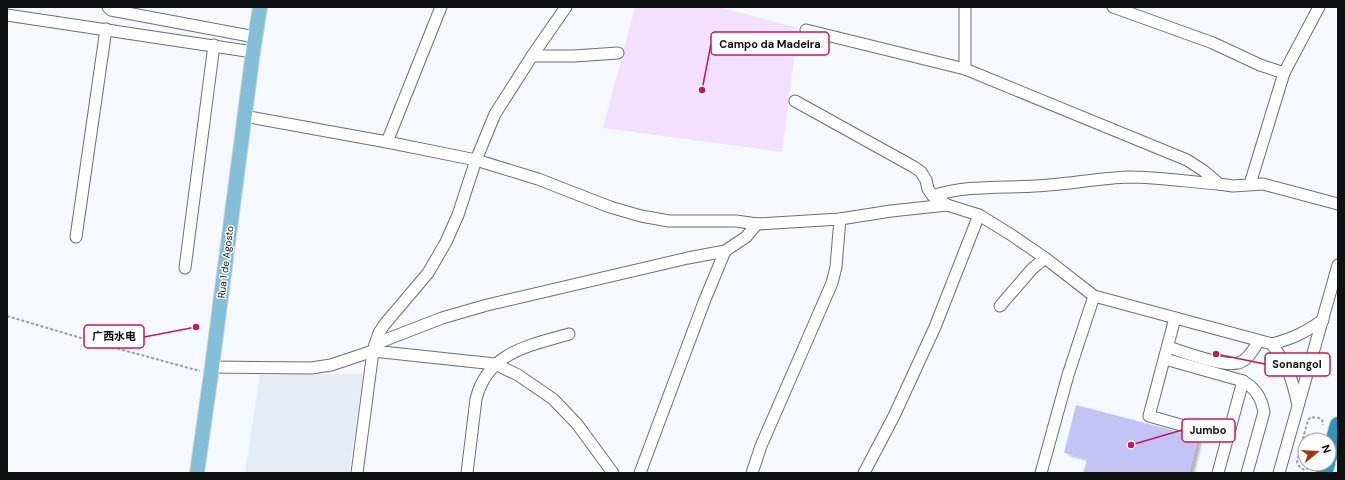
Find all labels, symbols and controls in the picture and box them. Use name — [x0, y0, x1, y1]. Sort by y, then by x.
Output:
callout: Campo da Madeira — [711, 32, 829, 55]
text: Campo da Madeira — [719, 37, 821, 51]
street label: Rua 1 de Agosto — [215, 225, 236, 299]
callout: 广西水电 — [84, 325, 144, 348]
text: 广西水电 — [92, 329, 136, 343]
callout: Sonangol — [1265, 353, 1330, 376]
text: Sonangol — [1272, 357, 1322, 371]
callout: Jumbo — [1182, 419, 1235, 442]
text: Jumbo — [1190, 423, 1227, 437]
north arrow — [1297, 432, 1337, 472]
text: N — [1319, 443, 1334, 455]

